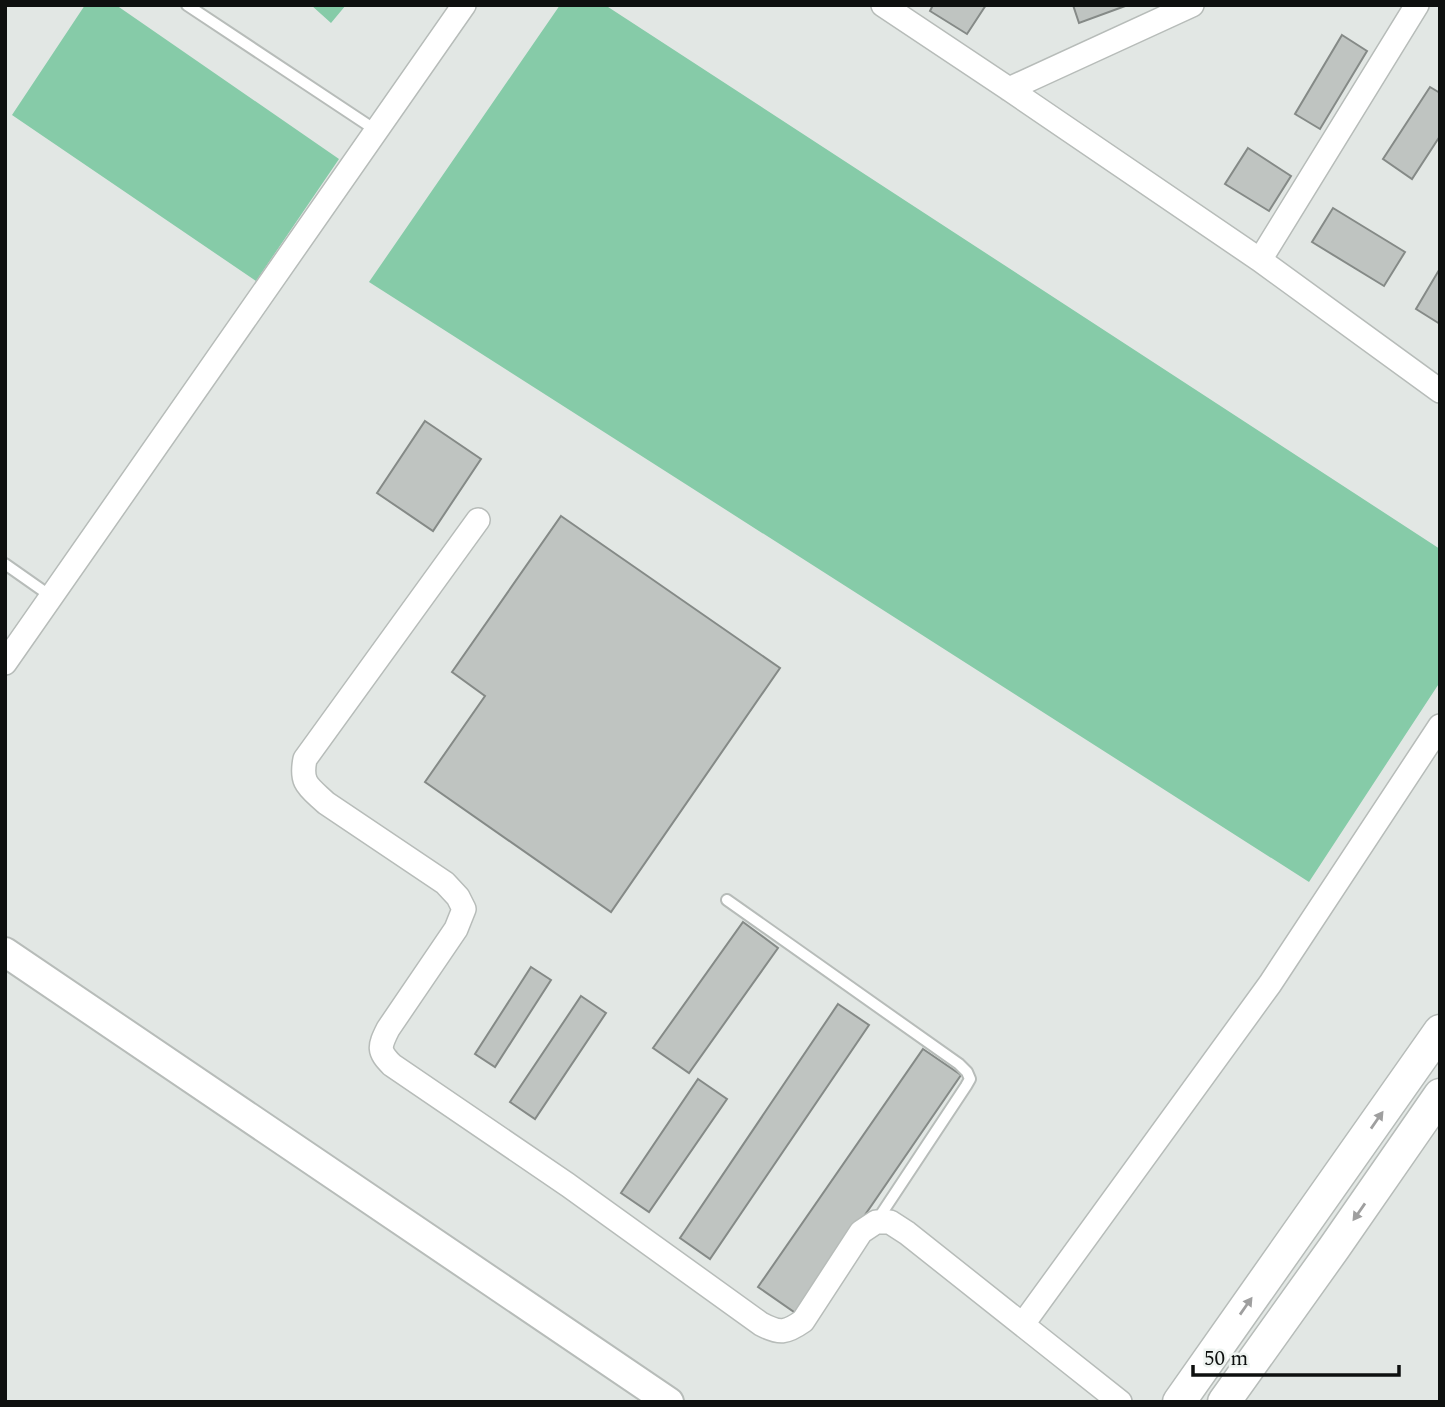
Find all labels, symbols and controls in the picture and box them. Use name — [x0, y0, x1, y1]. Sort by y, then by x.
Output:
one-way arrow — [1370, 1111, 1384, 1129]
one-way arrow — [1352, 1203, 1366, 1221]
one-way arrow — [1239, 1297, 1253, 1315]
scale bar — [1193, 1334, 1400, 1378]
text: 50 m — [1204, 1343, 1248, 1375]

